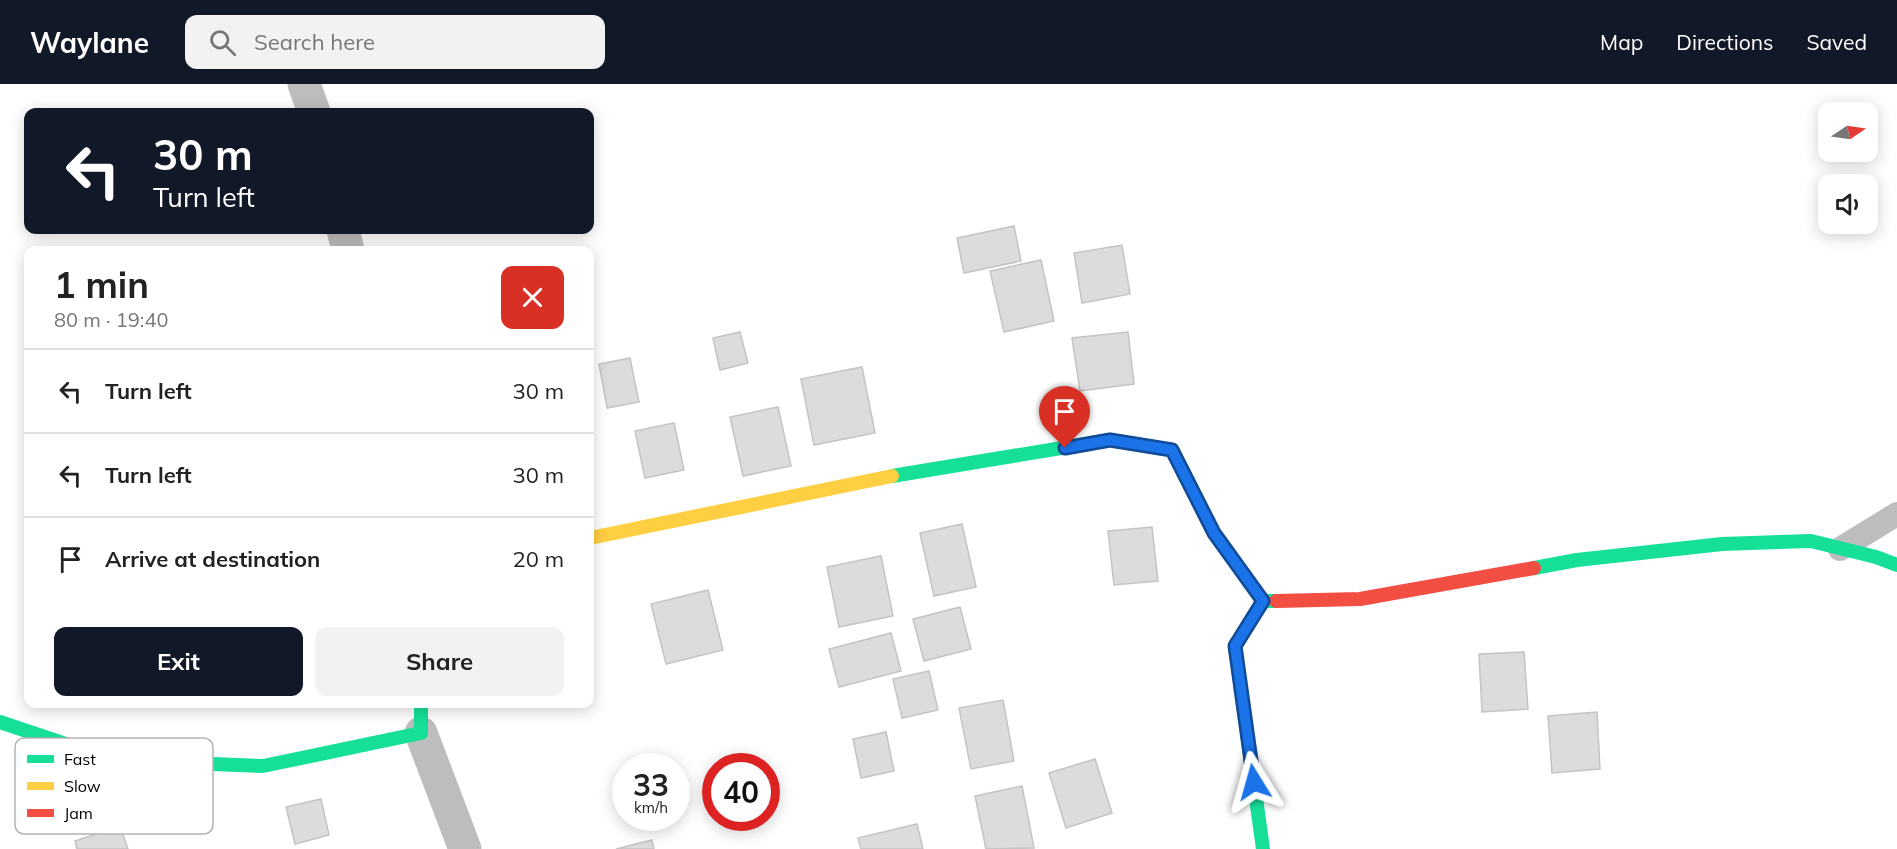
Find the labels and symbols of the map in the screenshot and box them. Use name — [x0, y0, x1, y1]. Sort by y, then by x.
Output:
north arrow — [1818, 102, 1878, 162]
pin — [1039, 386, 1090, 448]
legend — [15, 738, 213, 834]
text: Fast — [64, 749, 96, 769]
position arrow — [1222, 750, 1286, 814]
speed limit sign: 40 — [702, 753, 780, 831]
text: Slow — [64, 776, 101, 796]
text: Jam — [64, 803, 93, 823]

